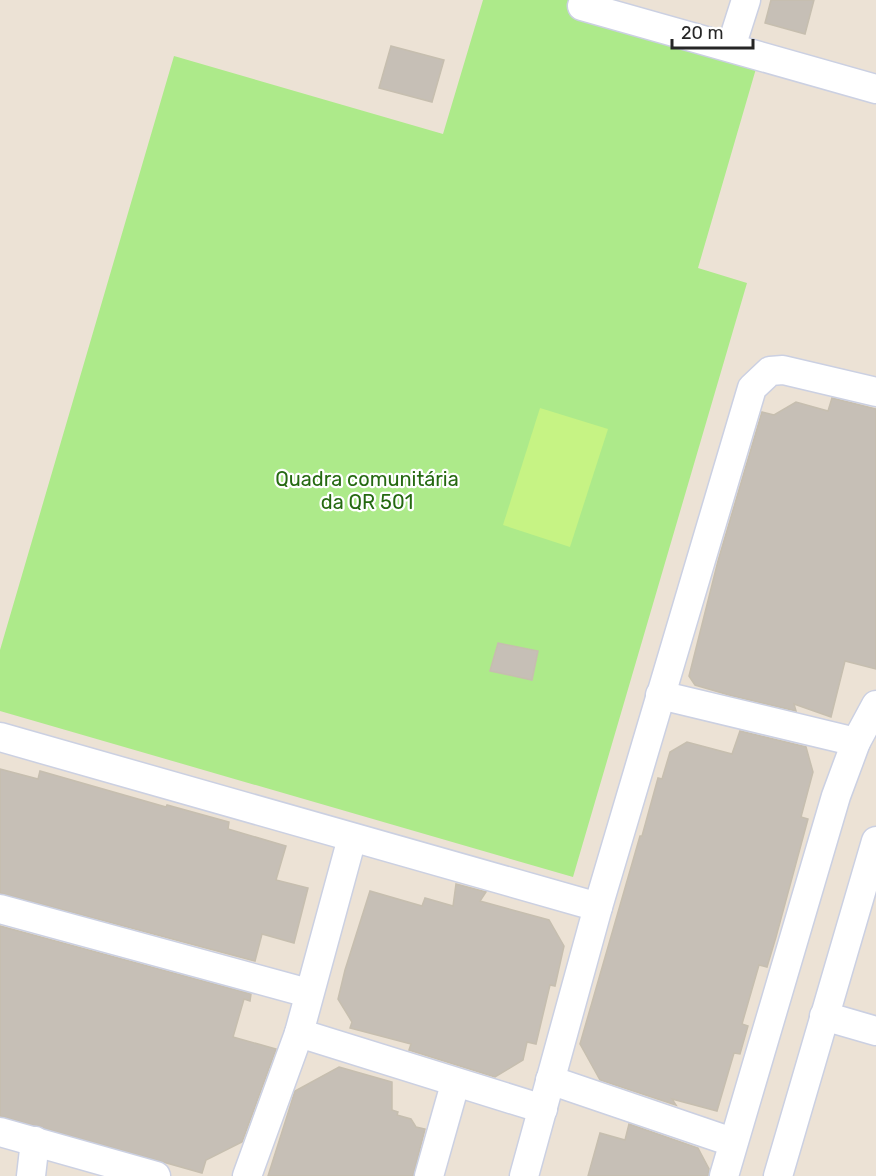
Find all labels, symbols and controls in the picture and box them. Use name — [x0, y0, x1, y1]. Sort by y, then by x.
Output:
scale bar — [672, 12, 753, 50]
text: 20 m — [681, 22, 723, 44]
park label: Quadra comunitária da QR 501 — [275, 467, 459, 514]

